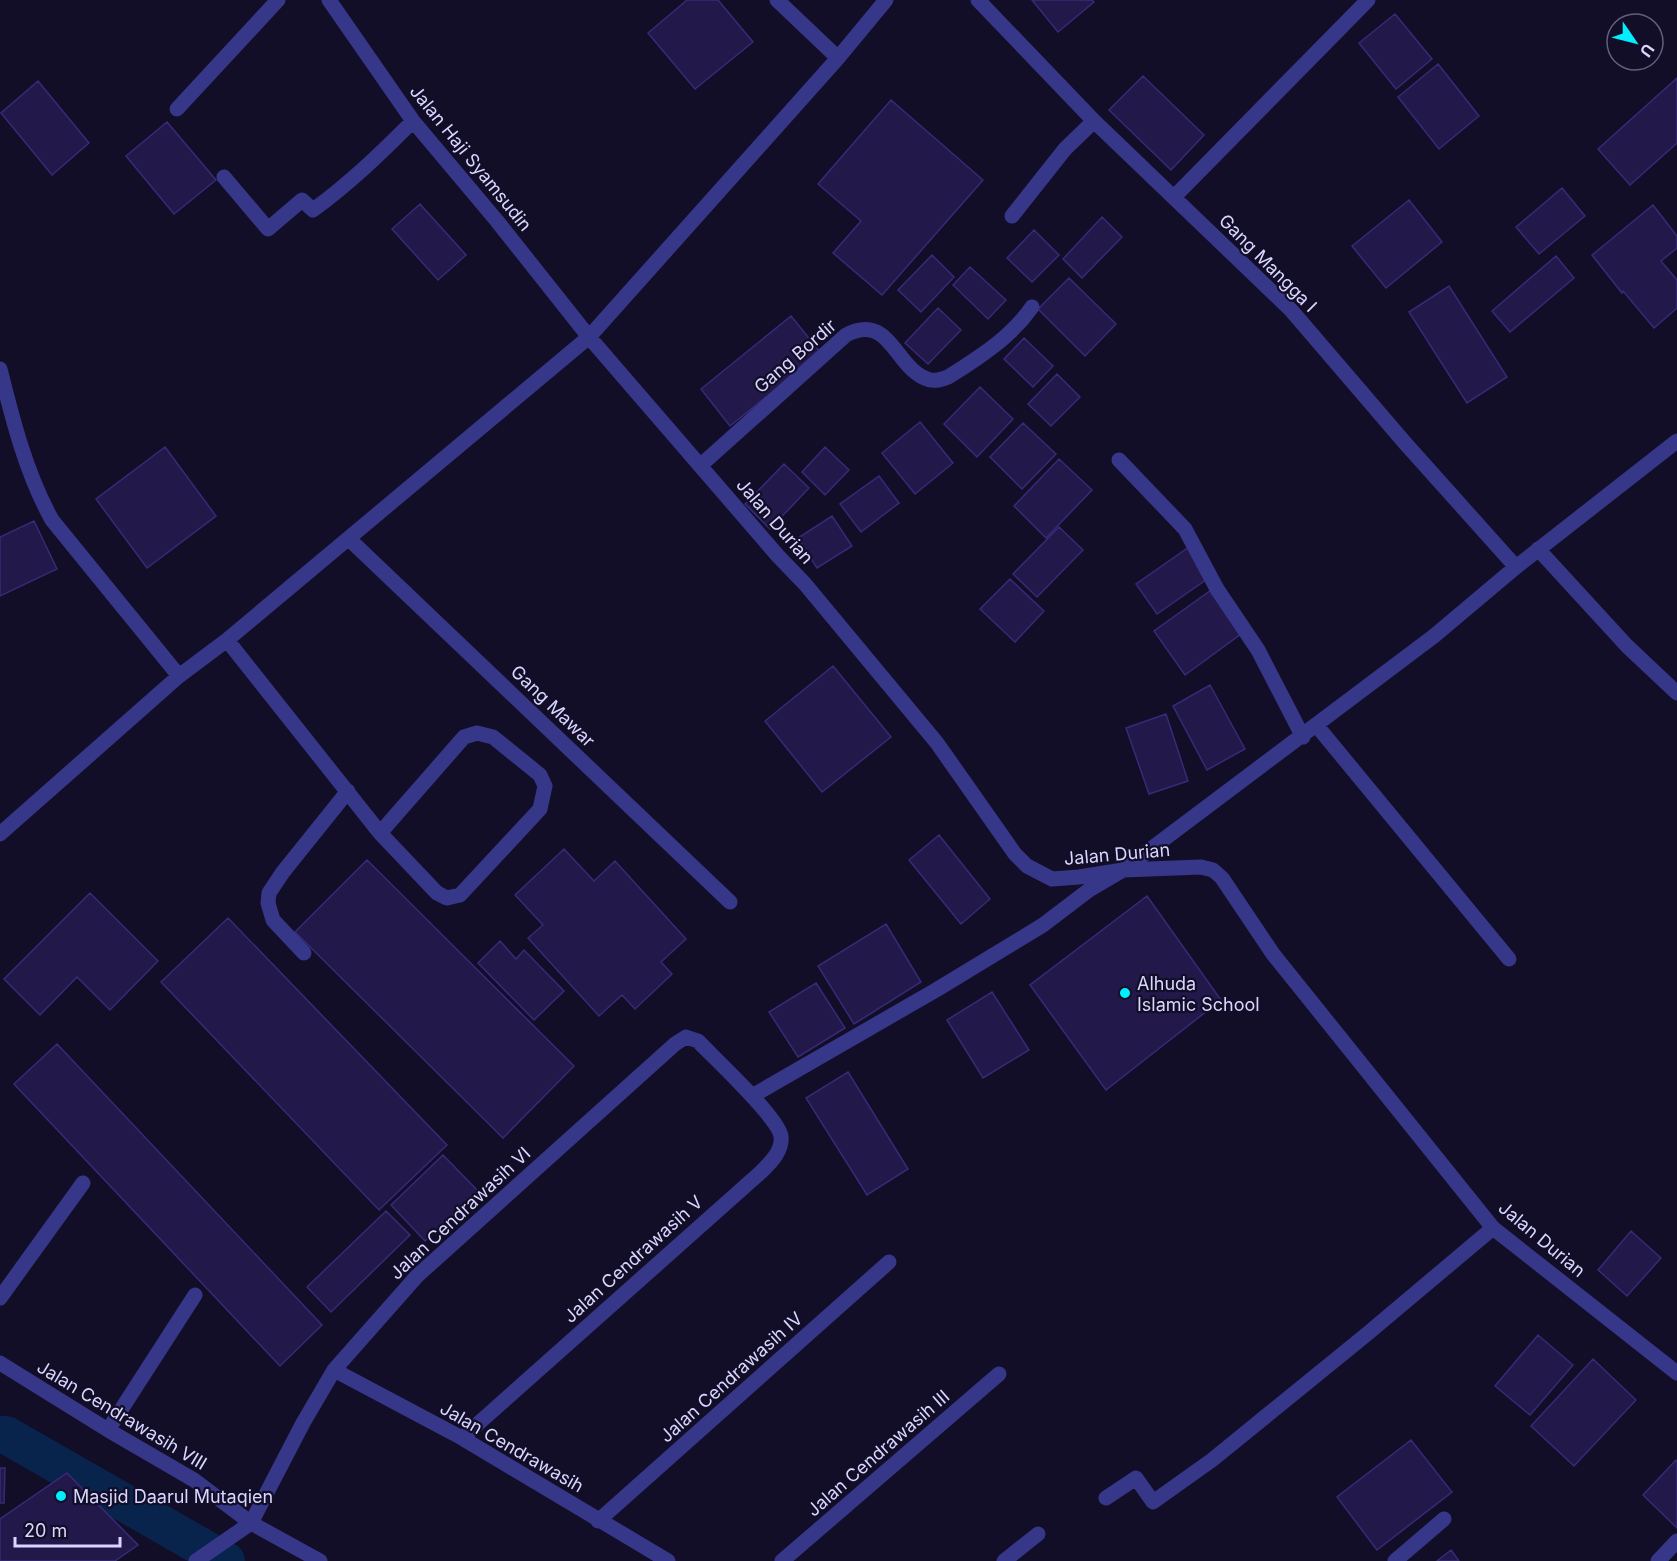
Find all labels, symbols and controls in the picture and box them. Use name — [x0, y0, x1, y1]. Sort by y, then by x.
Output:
north arrow — [1605, 12, 1665, 72]
text: U — [1636, 40, 1659, 61]
street label: Jalan Haji Syamsudin — [406, 81, 536, 235]
street label: Gang Mangga I — [1215, 210, 1321, 316]
street label: Gang Bordir — [750, 315, 840, 397]
street label: Jalan Durian — [732, 474, 818, 568]
street label: Gang Mawar — [507, 661, 599, 751]
street label: Jalan Durian — [1063, 839, 1171, 869]
place label: Alhuda Islamic School — [1137, 973, 1260, 1015]
marker: Alhuda Islamic School — [1118, 986, 1132, 1000]
street label: Jalan Cendrawasih VI — [385, 1142, 535, 1284]
street label: Jalan Cendrawasih V — [559, 1191, 707, 1327]
street label: Jalan Durian — [1495, 1197, 1589, 1281]
street label: Jalan Cendrawasih IV — [655, 1308, 807, 1446]
street label: Jalan Cendrawasih VIII — [33, 1356, 211, 1474]
street label: Jalan Cendrawasih III — [803, 1385, 953, 1521]
street label: Jalan Cendrawasih — [437, 1397, 587, 1497]
place label: Masjid Daarul Mutaqien — [73, 1486, 273, 1507]
marker: Masjid Daarul Mutaqien — [54, 1489, 68, 1503]
scale bar — [15, 1510, 120, 1548]
text: 20 m — [24, 1520, 67, 1541]

